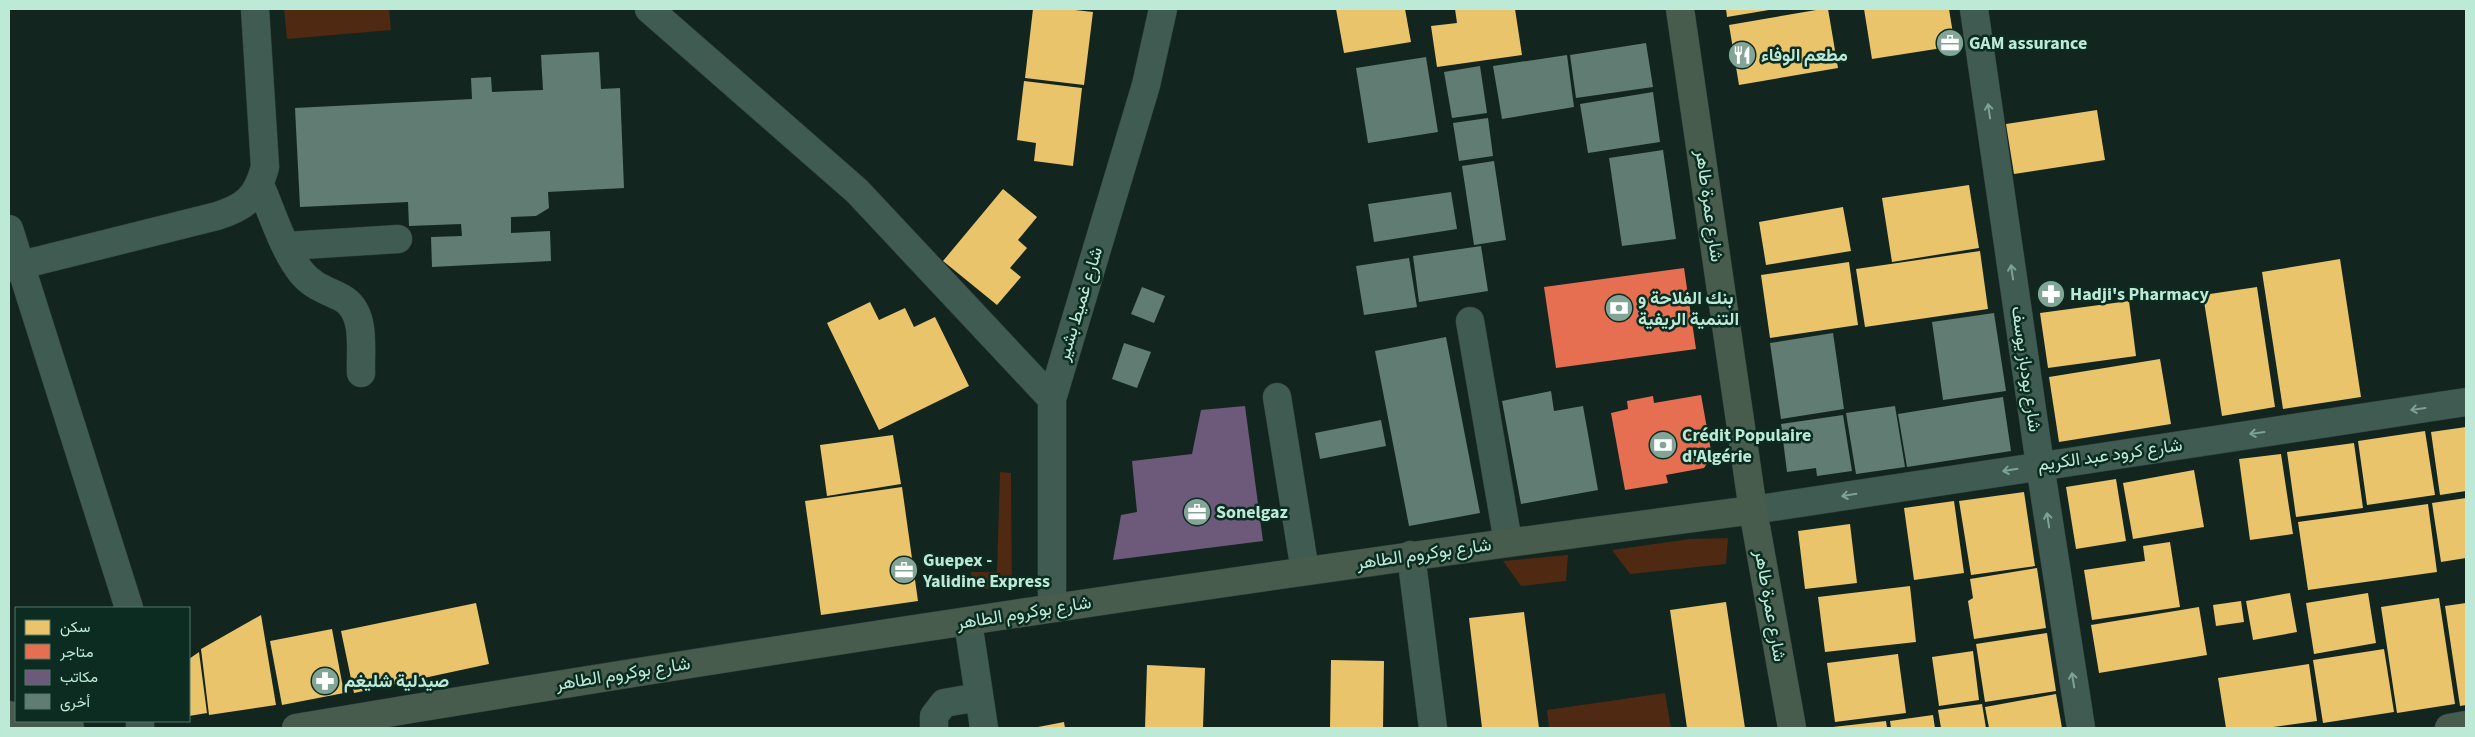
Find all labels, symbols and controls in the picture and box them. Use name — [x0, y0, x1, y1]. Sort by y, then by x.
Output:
office icon: GAM assurance — [1935, 28, 1965, 58]
place label: GAM assurance — [1969, 31, 2087, 56]
restaurant icon: مطعم الوفاء — [1727, 40, 1757, 70]
place label: مطعم الوفاء — [1761, 43, 1848, 68]
one-way arrow — [1983, 104, 1993, 120]
street label: شارع عمرة طاهر — [1689, 147, 1729, 264]
street label: شارع غميط بشير — [1051, 244, 1109, 365]
one-way arrow — [2007, 264, 2017, 280]
pharmacy icon: Hadji's Pharmacy — [2036, 279, 2066, 309]
place label: Hadji's Pharmacy — [2070, 282, 2210, 307]
place label: بنك الفلاحة و التنمية الريفية — [1638, 286, 1739, 332]
bank icon: بنك الفلاحة و التنمية الريفية — [1604, 293, 1634, 323]
street label: شارع بودباز يوسف — [2005, 304, 2047, 434]
one-way arrow — [2410, 405, 2426, 415]
place label: Crédit Populaire d'Algérie — [1682, 423, 1811, 469]
one-way arrow — [2250, 428, 2266, 438]
bank icon: Crédit Populaire d'Algérie — [1648, 430, 1678, 460]
street label: شارع كرود عبد الكريم — [2036, 432, 2184, 478]
one-way arrow — [2002, 465, 2018, 475]
one-way arrow — [1842, 491, 1858, 501]
office icon: Sonelgaz — [1182, 497, 1212, 527]
place label: Sonelgaz — [1216, 500, 1288, 525]
one-way arrow — [2043, 512, 2053, 528]
street label: شارع بوكروم الطاهر — [1354, 532, 1493, 576]
street label: شارع عمرة طاهر — [1748, 547, 1792, 664]
place label: Guepex - Yalidine Express — [922, 548, 1050, 594]
office icon: Guepex - Yalidine Express — [889, 555, 919, 585]
street label: شارع بوكروم الطاهر — [954, 590, 1093, 636]
legend — [15, 607, 190, 722]
text: سكن — [60, 617, 90, 638]
text: متاجر — [59, 642, 94, 663]
street label: شارع بوكروم الطاهر — [553, 651, 692, 697]
pharmacy icon: صيدلية شليغم — [310, 666, 340, 696]
text: مكاتب — [60, 667, 98, 688]
place label: صيدلية شليغم — [344, 669, 449, 694]
one-way arrow — [2068, 672, 2078, 688]
text: أخرى — [60, 692, 90, 713]

